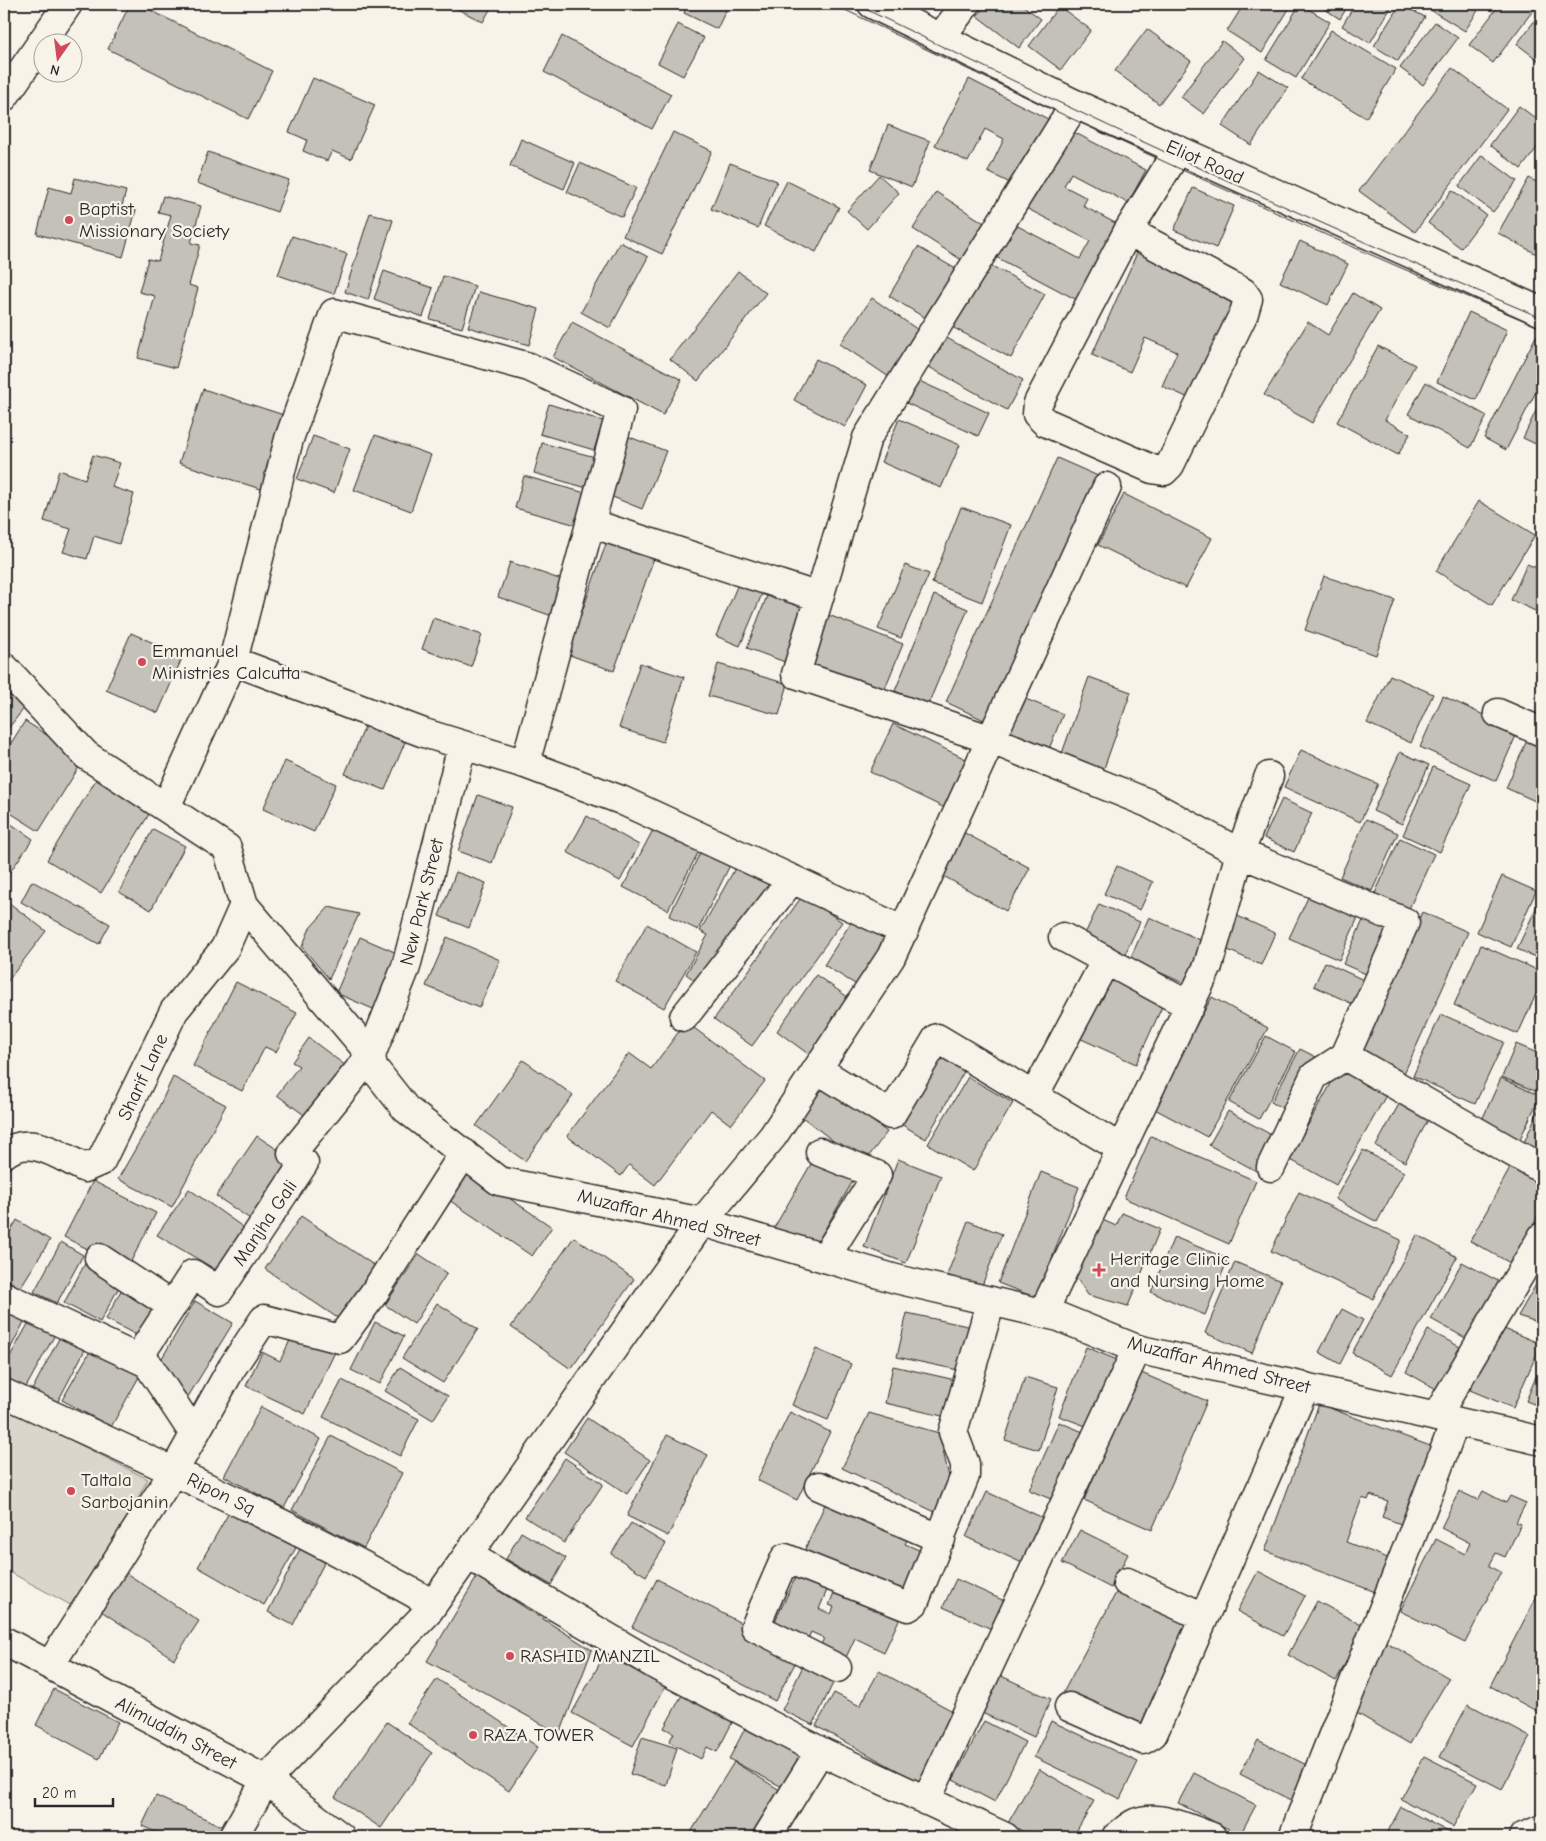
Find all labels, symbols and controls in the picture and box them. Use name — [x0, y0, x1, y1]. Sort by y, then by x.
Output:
north arrow — [32, 32, 82, 82]
text: N — [48, 61, 61, 79]
street label: Eliot Road — [1163, 135, 1247, 189]
place label: Baptist Missionary Society — [79, 198, 230, 242]
marker: Baptist Missionary Society — [63, 214, 75, 226]
place label: Emmanuel Ministries Calcutta — [152, 640, 301, 684]
marker: Emmanuel Ministries Calcutta — [136, 656, 148, 668]
street label: New Park Street — [396, 836, 449, 968]
street label: Sharif Lane — [113, 1030, 173, 1124]
street label: Manjha Gali — [228, 1176, 302, 1270]
street label: Muzaffar Ahmed Street — [575, 1185, 763, 1252]
place label: Heritage Clinic and Nursing Home — [1110, 1248, 1265, 1292]
marker: Heritage Clinic and Nursing Home — [1092, 1263, 1106, 1277]
street label: Muzaffar Ahmed Street — [1125, 1332, 1313, 1399]
street label: Ripon Sq — [183, 1468, 259, 1520]
place label: Taltala Sarbojanin — [81, 1469, 169, 1513]
marker: Taltala Sarbojanin — [65, 1485, 77, 1497]
place label: RASHID MANZIL — [520, 1645, 660, 1667]
marker: RASHID MANZIL — [504, 1650, 516, 1662]
street label: Alimuddin Street — [112, 1692, 241, 1774]
place label: RAZA TOWER — [483, 1724, 594, 1746]
marker: RAZA TOWER — [467, 1729, 479, 1741]
scale bar — [35, 1776, 112, 1808]
text: 20 m — [42, 1784, 76, 1802]

